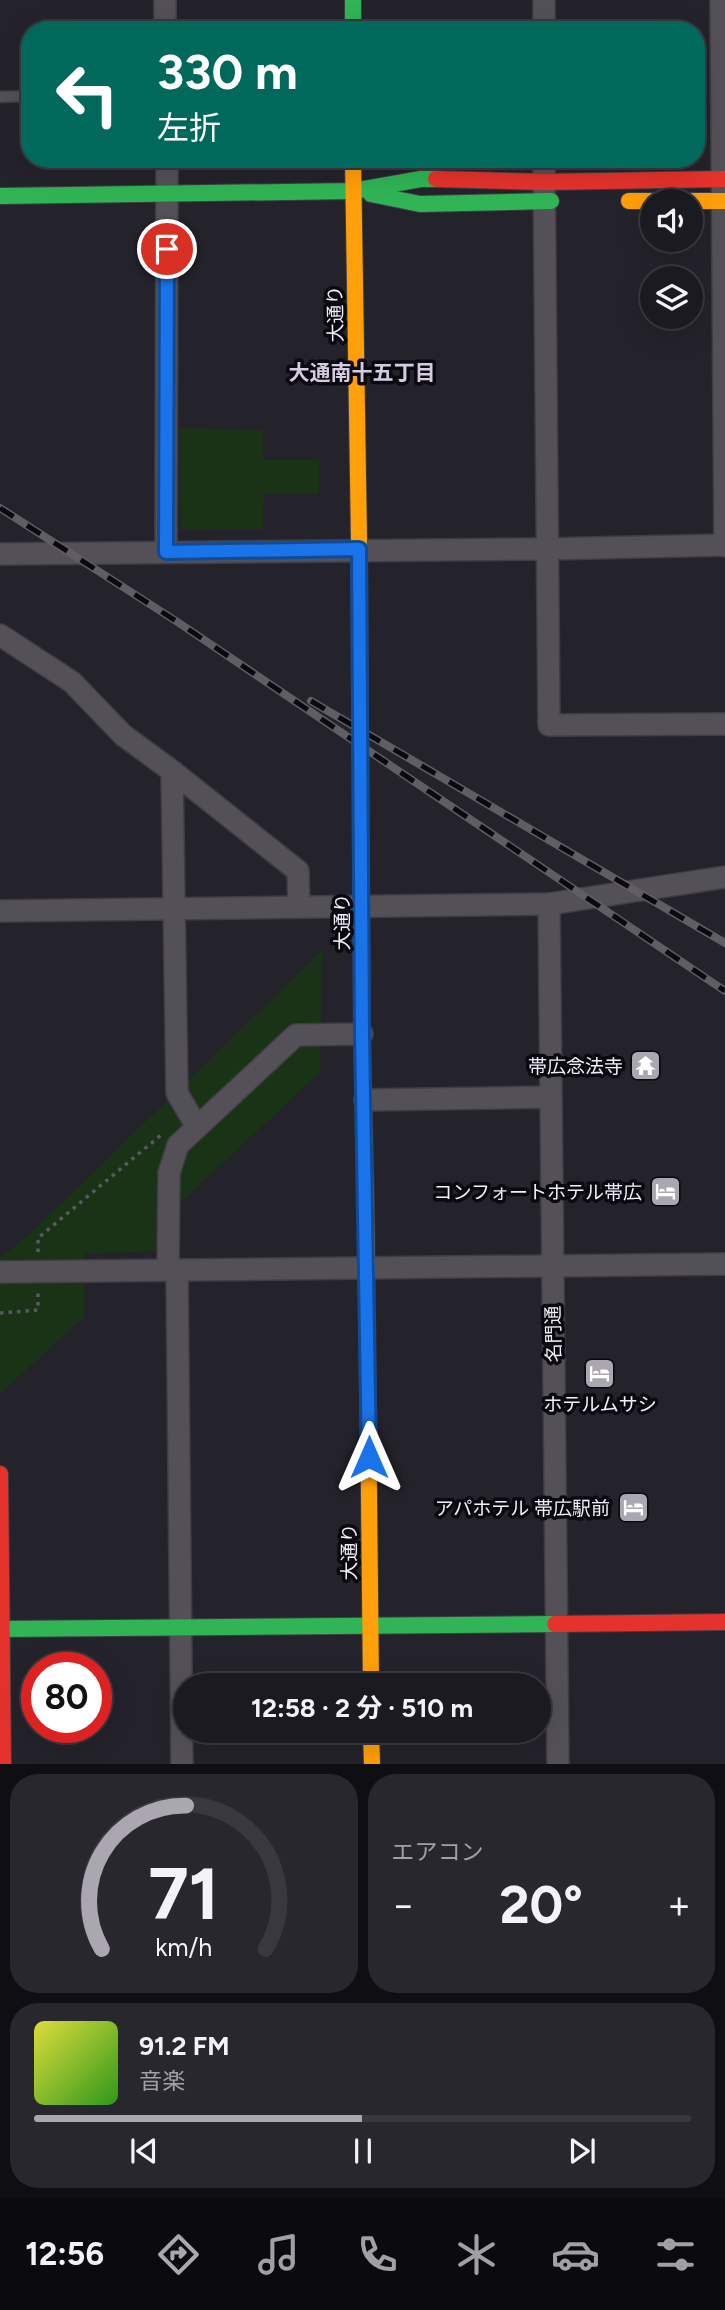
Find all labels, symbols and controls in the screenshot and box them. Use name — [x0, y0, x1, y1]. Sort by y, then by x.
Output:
text: 330 m — [157, 42, 298, 101]
icon: left — [42, 49, 133, 140]
text: 左折 — [157, 109, 221, 147]
map controls — [640, 189, 703, 329]
button: sound — [640, 189, 703, 252]
pin — [137, 219, 197, 279]
icon: arrive — [148, 230, 186, 268]
button: layers — [640, 266, 703, 329]
street label: 大通り — [324, 285, 347, 343]
district label: 大通南十五丁目 — [289, 360, 436, 385]
street label: 大通り — [331, 893, 354, 951]
temple icon: 帯広念法寺 — [629, 1049, 663, 1083]
place label: 帯広念法寺 — [528, 1055, 623, 1078]
hotel icon: コンフォートホテル帯広 — [648, 1175, 682, 1209]
place label: コンフォートホテル帯広 — [434, 1181, 642, 1204]
street label: 名門通 — [542, 1305, 565, 1363]
hotel icon: ホテルムサシ — [583, 1356, 617, 1390]
place label: ホテルムサシ — [543, 1393, 657, 1416]
position arrow — [332, 1420, 406, 1494]
hotel icon: アパホテル 帯広駅前 — [616, 1491, 650, 1525]
place label: アパホテル 帯広駅前 — [435, 1497, 610, 1520]
street label: 大通り — [338, 1523, 361, 1581]
speed limit sign: 80 — [21, 1652, 112, 1743]
text: 12:58 · 2 分 · 510 m — [251, 1692, 473, 1724]
text: エアコン — [392, 1838, 484, 1866]
text: 71 — [148, 1851, 219, 1938]
text: 20° — [500, 1874, 583, 1936]
text: − — [392, 1882, 415, 1928]
text: + — [667, 1882, 691, 1928]
text: km/h — [155, 1932, 212, 1962]
text: 91.2 FM — [139, 2030, 229, 2062]
text: 音楽 — [139, 2067, 185, 2095]
icon: previous — [125, 2132, 163, 2170]
icon: pause — [344, 2132, 382, 2170]
icon: next — [563, 2132, 601, 2170]
icon: directions — [154, 2230, 203, 2279]
icon: music — [254, 2230, 303, 2279]
icon: phone — [353, 2230, 402, 2279]
icon: climate — [452, 2230, 501, 2279]
icon: car — [551, 2230, 600, 2279]
icon: filters — [651, 2230, 700, 2279]
text: 12:56 — [25, 2235, 104, 2273]

